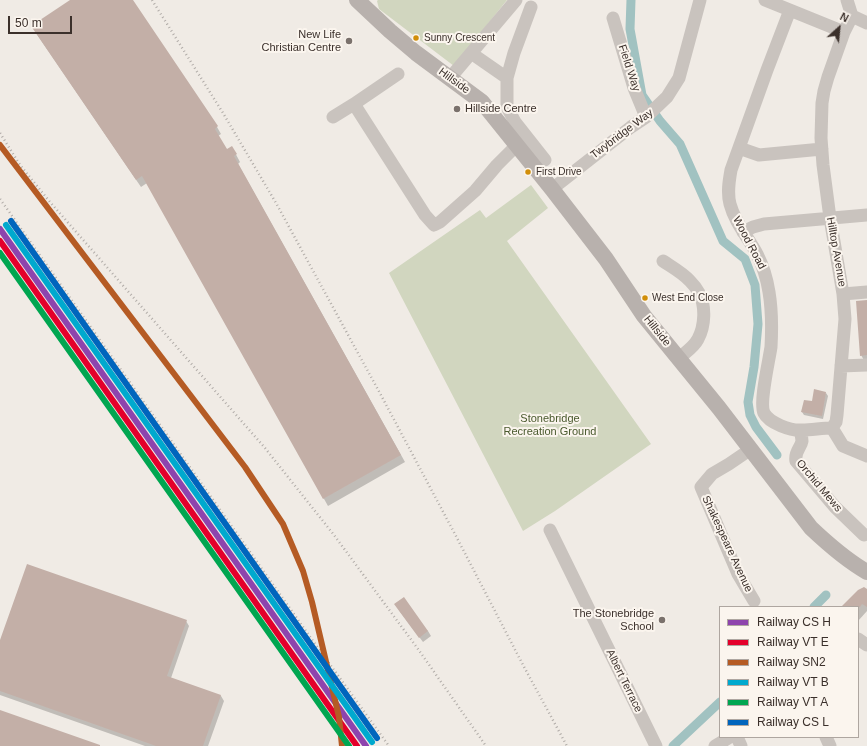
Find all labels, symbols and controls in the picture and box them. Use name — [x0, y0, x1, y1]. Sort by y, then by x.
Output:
scale bar — [10, 8, 74, 34]
north arrow — [819, 8, 859, 48]
text: N — [838, 10, 851, 24]
text: 50 m — [15, 16, 42, 30]
place label: New Life Christian Centre — [262, 28, 341, 54]
place label: Sunny Crescent — [424, 32, 495, 44]
marker: Sunny Crescent — [411, 33, 421, 43]
marker: New Life Christian Centre — [344, 36, 354, 46]
street label: Field Way — [615, 43, 643, 93]
street label: Hillside — [436, 65, 472, 97]
place label: Hillside Centre — [465, 102, 537, 116]
marker: Hillside Centre — [452, 104, 462, 114]
street label: Twybridge Way — [588, 106, 656, 162]
place label: First Drive — [536, 166, 582, 178]
marker: First Drive — [523, 167, 533, 177]
street label: Wood Road — [730, 214, 768, 272]
street label: Hilltop Avenue — [823, 216, 849, 288]
place label: West End Close — [652, 292, 724, 304]
marker: West End Close — [640, 293, 650, 303]
street label: Hillside — [641, 313, 673, 349]
park label: Stonebridge Recreation Ground — [504, 412, 596, 438]
street label: Orchid Mews — [793, 457, 845, 515]
street label: Shakespeare Avenue — [699, 494, 755, 594]
legend — [719, 606, 859, 738]
place label: The Stonebridge School — [573, 607, 654, 633]
marker: The Stonebridge School — [657, 615, 667, 625]
text: Railway CS H — [757, 615, 831, 629]
text: Railway VT E — [757, 635, 829, 649]
street label: Albert Terrace — [603, 647, 645, 715]
text: Railway SN2 — [757, 655, 826, 669]
text: Railway VT B — [757, 675, 829, 689]
text: Railway VT A — [757, 695, 828, 709]
text: Railway CS L — [757, 715, 829, 729]

